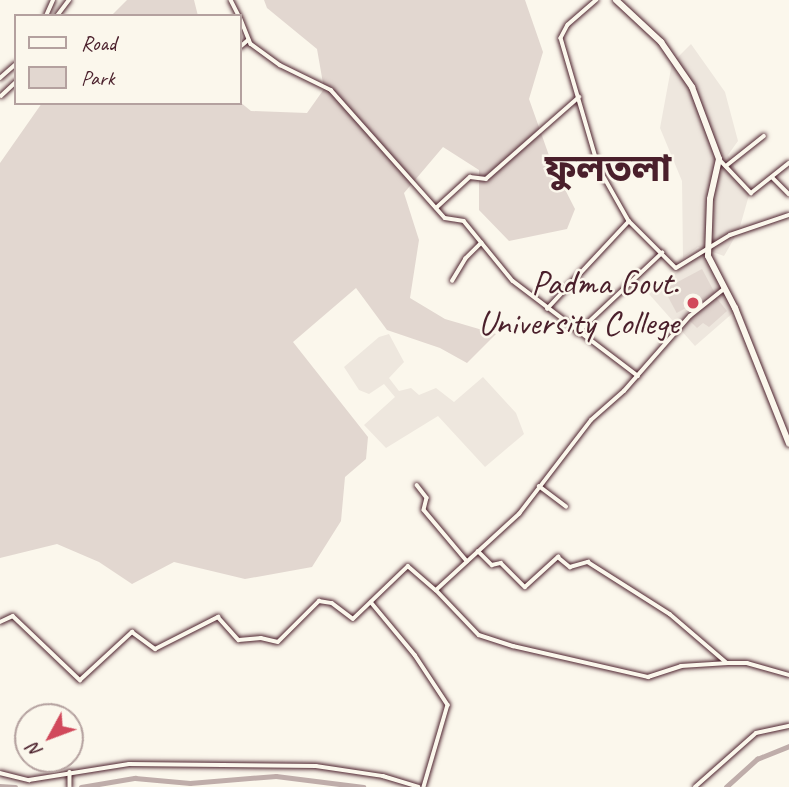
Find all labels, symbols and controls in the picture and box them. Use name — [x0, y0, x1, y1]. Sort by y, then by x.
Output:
legend — [14, 14, 242, 105]
text: Road — [81, 30, 116, 56]
text: Park — [81, 65, 114, 91]
district label: ফুলতলা — [545, 146, 671, 192]
place label: Padma Govt. University College — [478, 262, 679, 344]
marker: Padma Govt. University College — [685, 295, 701, 311]
north arrow — [14, 703, 84, 773]
text: N — [22, 738, 48, 763]

